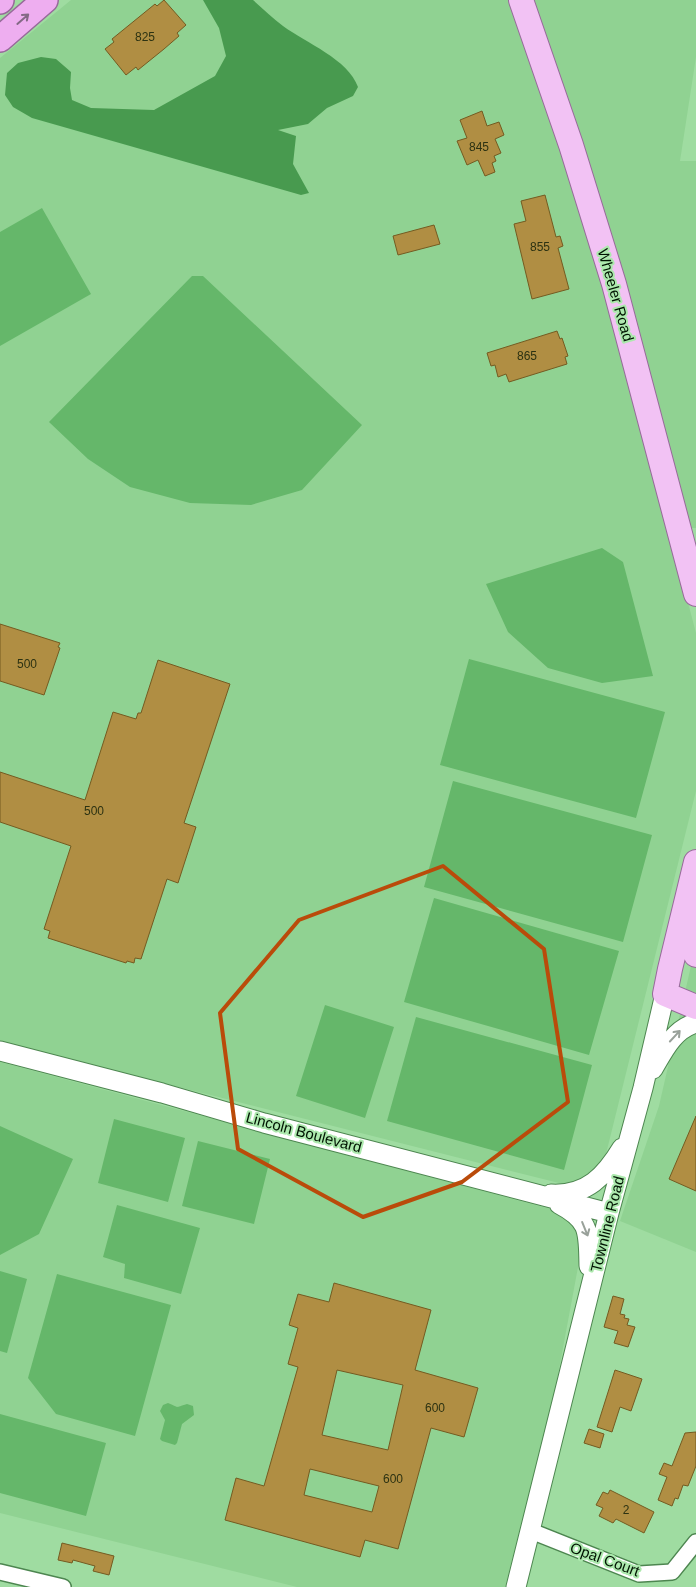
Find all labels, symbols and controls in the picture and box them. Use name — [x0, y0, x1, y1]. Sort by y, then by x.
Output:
one-way arrow — [16, 14, 29, 25]
house number: 825 — [135, 30, 155, 44]
house number: 845 — [469, 140, 489, 154]
house number: 855 — [530, 240, 550, 254]
street label: Wheeler Road — [595, 247, 637, 343]
house number: 865 — [517, 349, 537, 363]
house number: 500 — [17, 657, 37, 671]
house number: 500 — [84, 804, 104, 818]
one-way arrow — [669, 1030, 681, 1043]
street label: Lincoln Boulevard — [244, 1108, 364, 1156]
street label: Townline Road — [587, 1174, 627, 1274]
one-way arrow — [581, 1221, 591, 1236]
house number: 600 — [425, 1401, 445, 1415]
house number: 600 — [383, 1472, 403, 1486]
house number: 2 — [623, 1503, 630, 1517]
street label: Opal Court — [568, 1539, 643, 1580]

